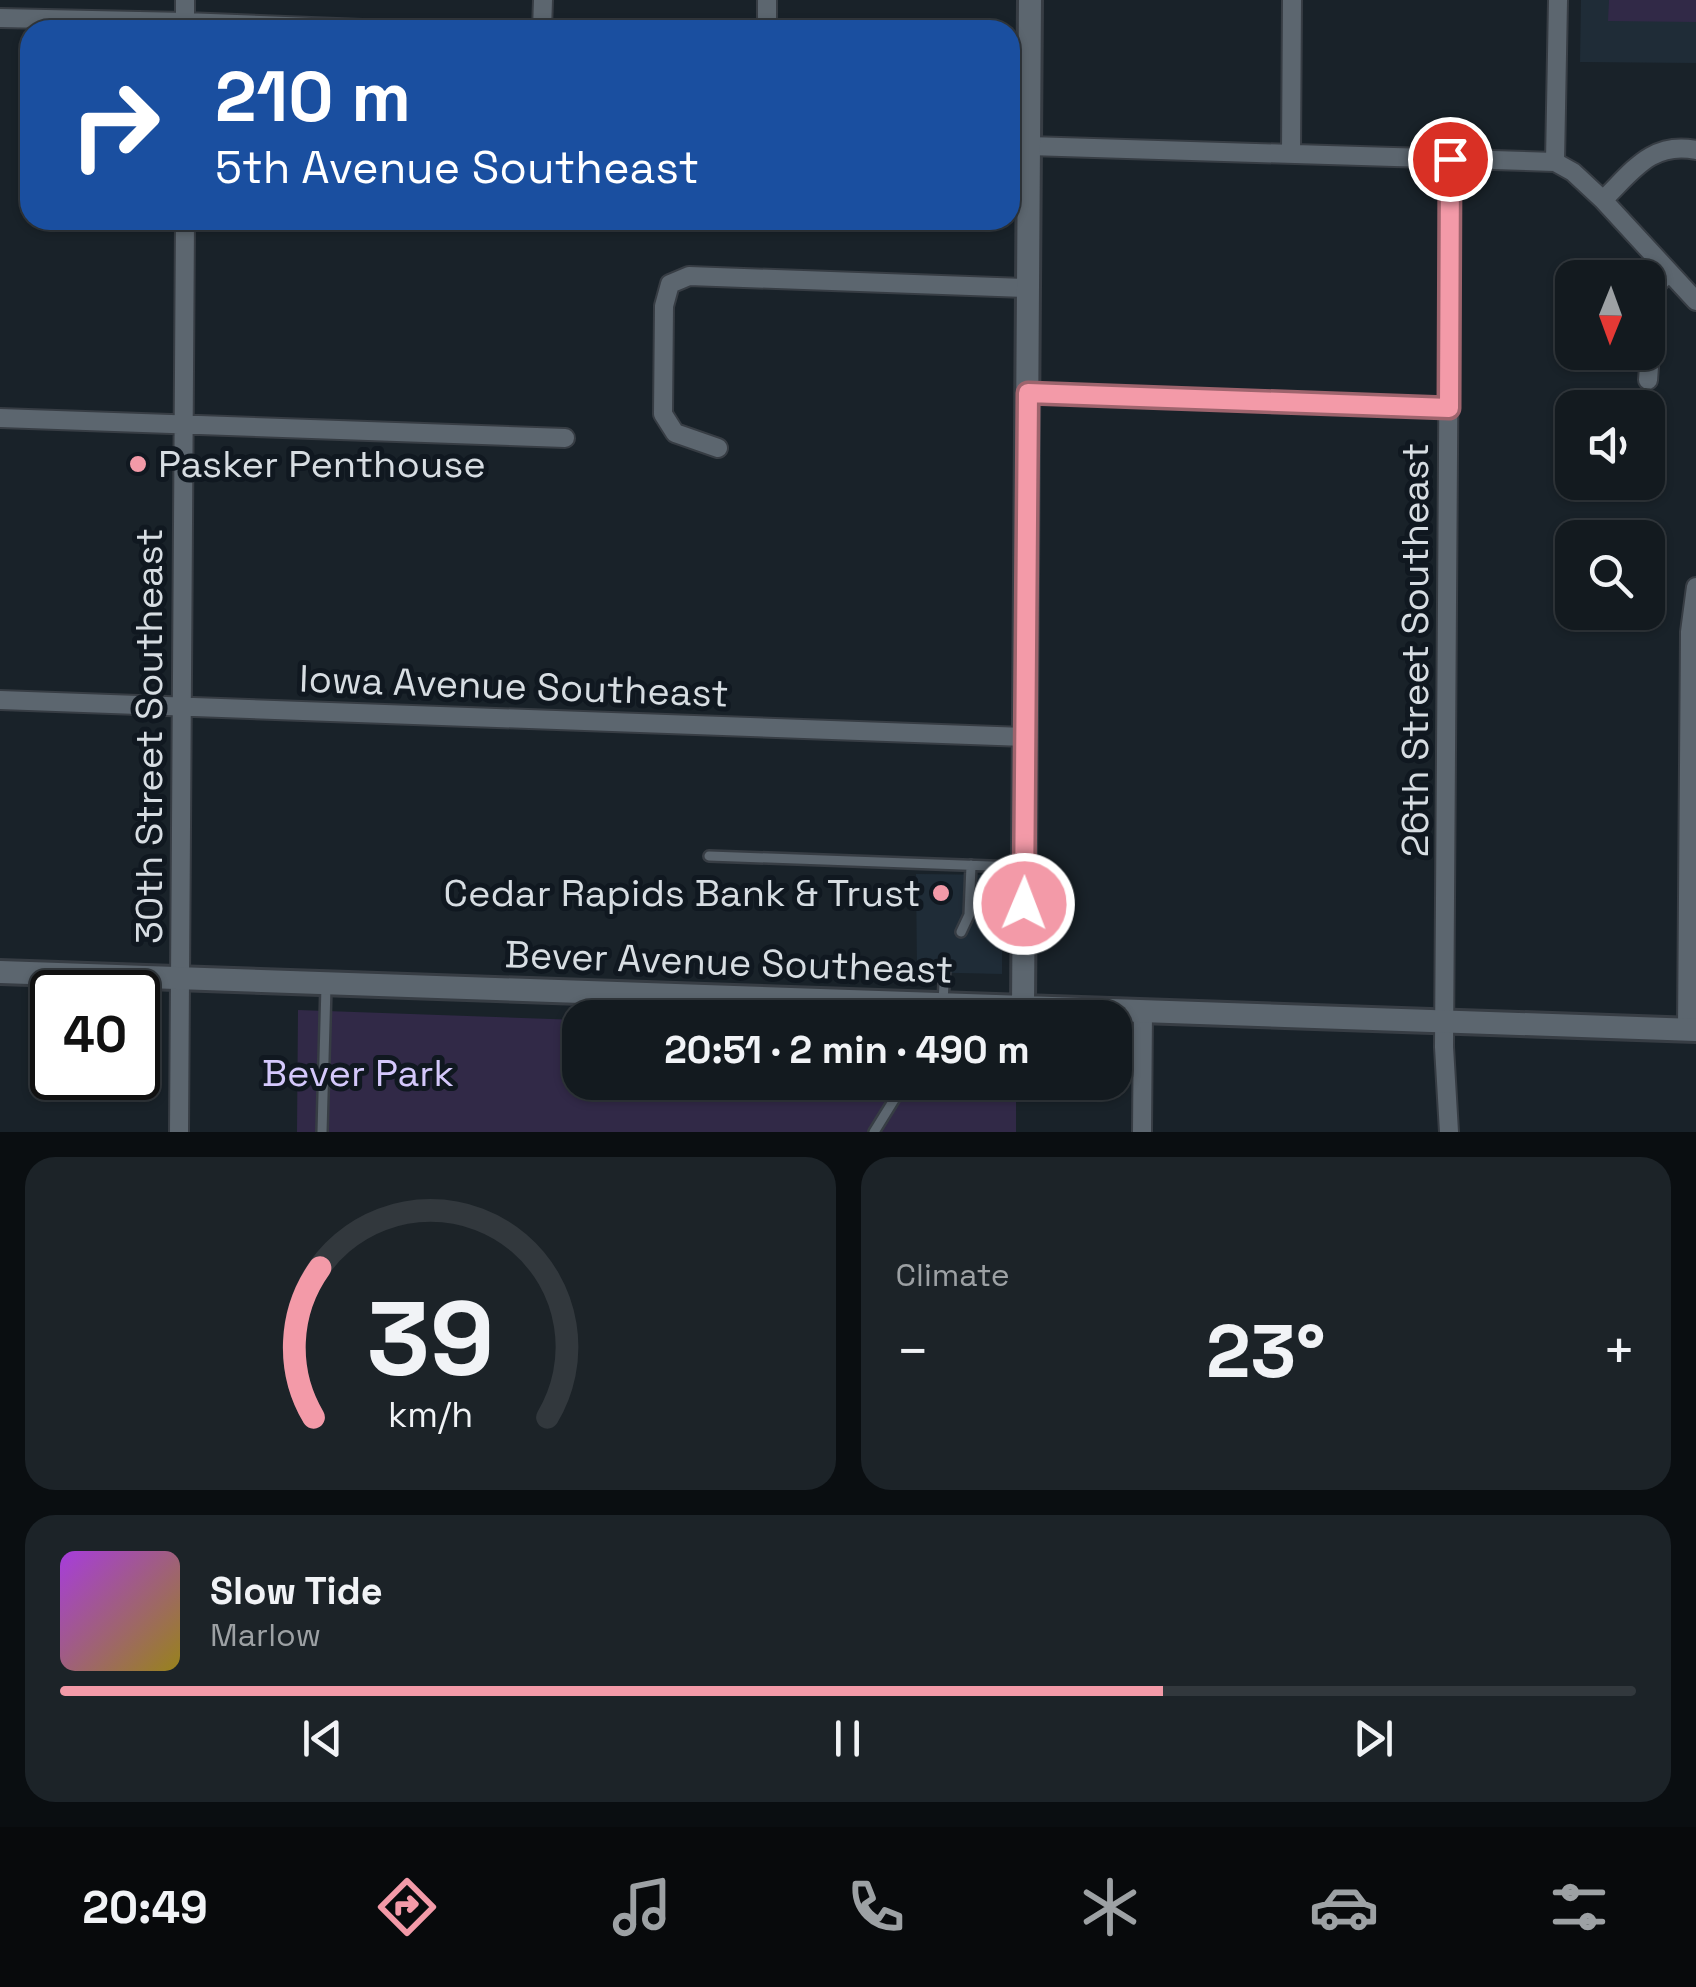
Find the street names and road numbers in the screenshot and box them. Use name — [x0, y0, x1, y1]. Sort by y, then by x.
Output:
street label: 26th Street Southeast — [1391, 443, 1439, 857]
street label: 30th Street Southeast — [125, 528, 173, 944]
street label: Iowa Avenue Southeast — [298, 655, 730, 717]
street label: Bever Avenue Southeast — [504, 930, 954, 994]

